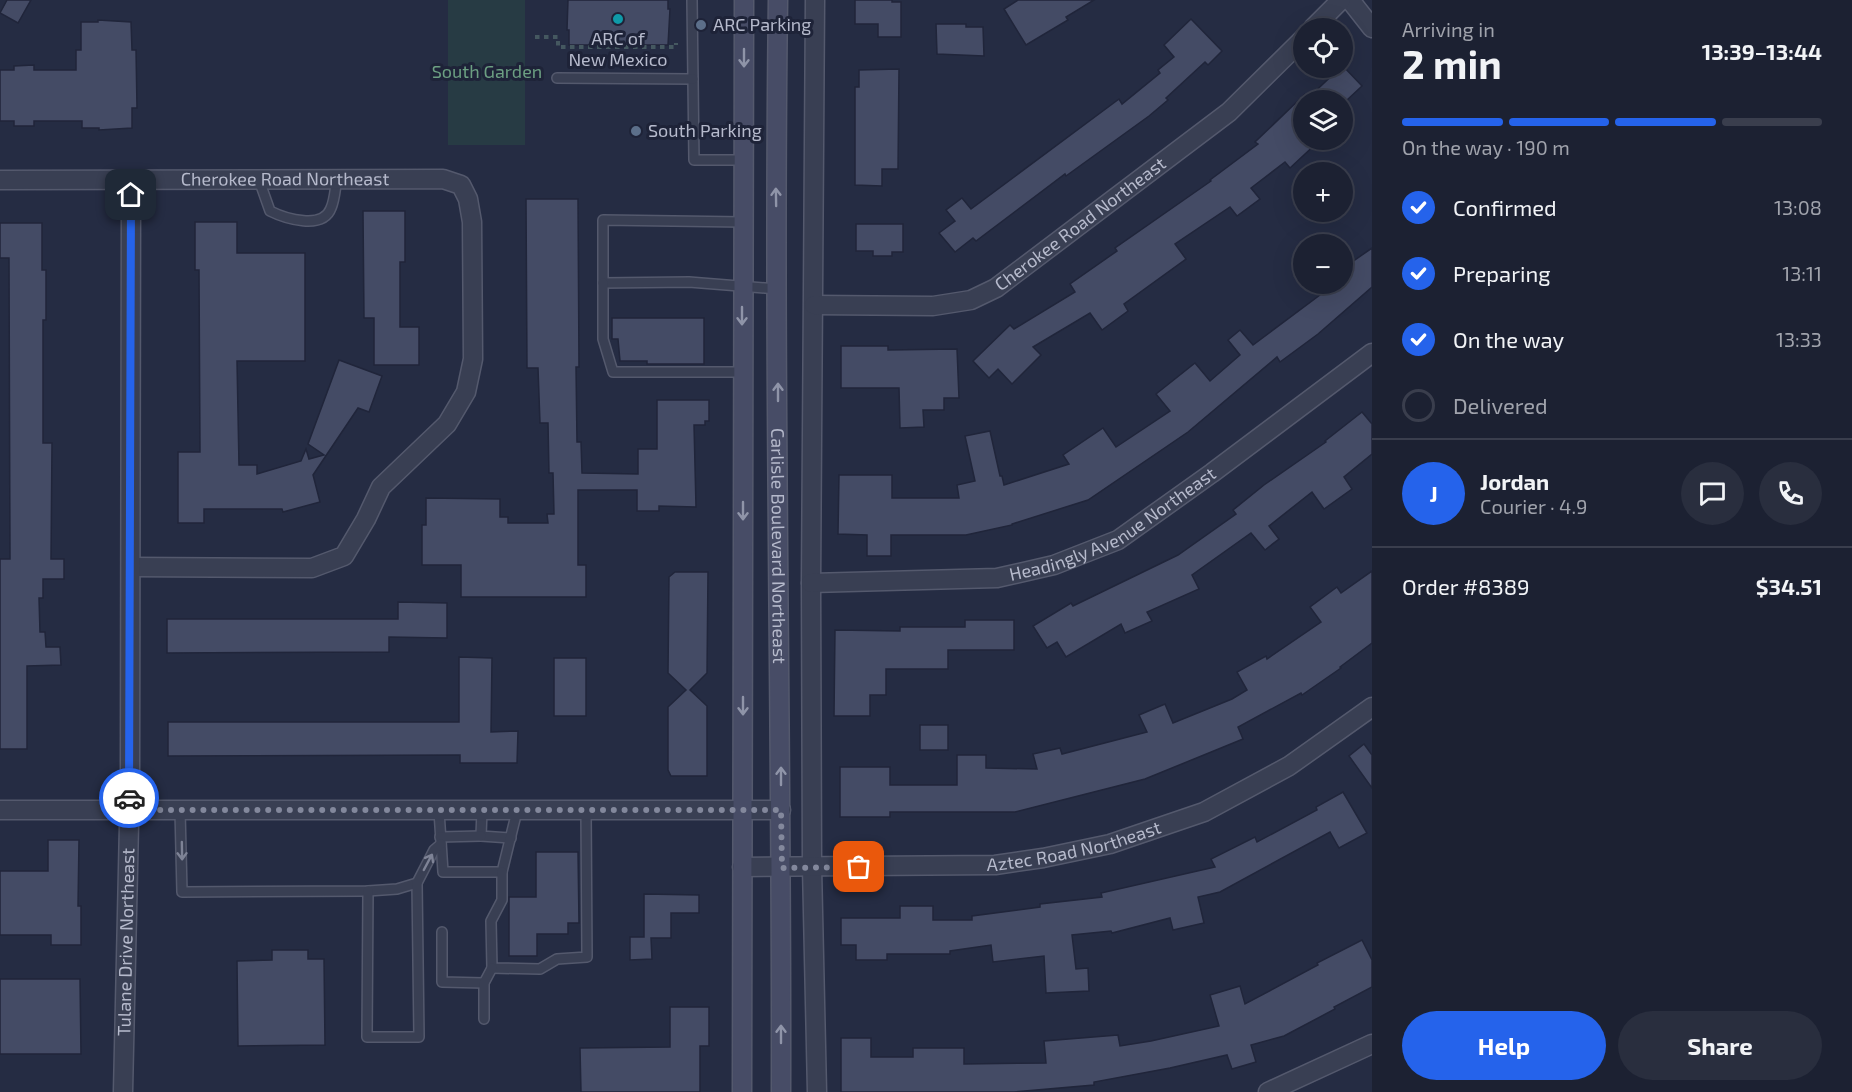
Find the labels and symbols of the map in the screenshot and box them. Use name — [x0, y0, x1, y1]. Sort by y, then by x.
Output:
marker: ARC of New Mexico — [611, 12, 625, 26]
place label: ARC Parking — [713, 13, 811, 35]
marker: ARC Parking — [694, 18, 708, 32]
place label: ARC of New Mexico — [568, 27, 668, 70]
one-way arrow — [738, 48, 750, 68]
park label: South Garden — [432, 60, 542, 82]
place label: South Parking — [648, 119, 762, 141]
marker: South Parking — [629, 124, 643, 138]
street label: Cherokee Road Northeast — [990, 152, 1170, 295]
street label: Cherokee Road Northeast — [181, 167, 389, 190]
pin — [105, 169, 156, 220]
one-way arrow — [770, 187, 782, 207]
one-way arrow — [736, 306, 748, 326]
one-way arrow — [772, 382, 784, 402]
street label: Carlisle Boulevard Northeast — [767, 428, 791, 664]
street label: Headingly Avenue Northeast — [1007, 462, 1220, 585]
one-way arrow — [737, 501, 749, 521]
one-way arrow — [737, 696, 749, 716]
one-way arrow — [775, 766, 787, 786]
courier — [99, 768, 159, 828]
street label: Aztec Road Northeast — [987, 815, 1164, 875]
one-way arrow — [176, 840, 187, 860]
pin — [833, 841, 884, 892]
street label: Tulane Drive Northeast — [112, 847, 138, 1036]
one-way arrow — [422, 854, 434, 872]
one-way arrow — [775, 1024, 787, 1044]

